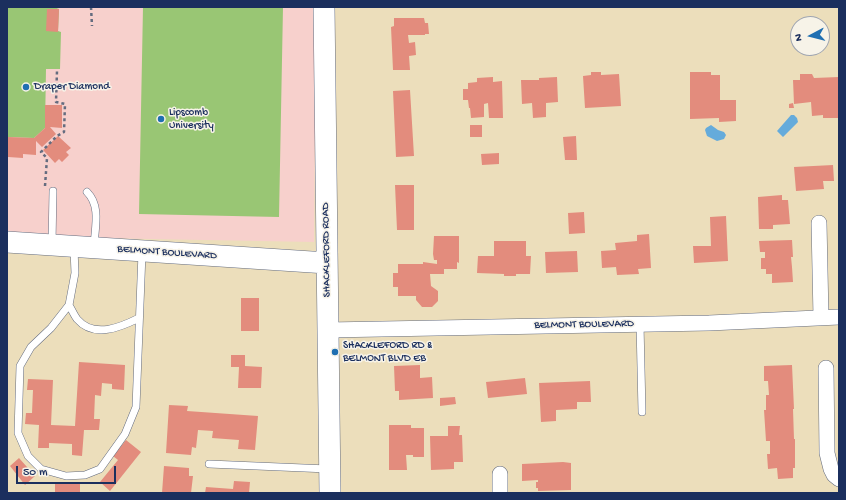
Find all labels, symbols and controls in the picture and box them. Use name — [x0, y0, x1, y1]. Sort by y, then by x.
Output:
north arrow — [790, 16, 830, 56]
text: N — [793, 33, 805, 42]
place label: Draper Diamond — [34, 80, 110, 94]
marker: Draper Diamond — [21, 82, 31, 92]
place label: Lipscomb University — [169, 106, 214, 132]
marker: Lipscomb University — [156, 114, 166, 124]
street label: SHACKLEFORD ROAD — [320, 203, 334, 297]
street label: BELMONT BOULEVARD — [117, 243, 217, 263]
street label: BELMONT BOULEVARD — [534, 318, 634, 332]
place label: SHACKLEFORD RD & BELMONT BLVD EB — [343, 339, 432, 365]
marker: SHACKLEFORD RD & BELMONT BLVD EB — [330, 347, 340, 357]
scale bar — [18, 458, 118, 484]
text: 50 m — [23, 466, 48, 480]

